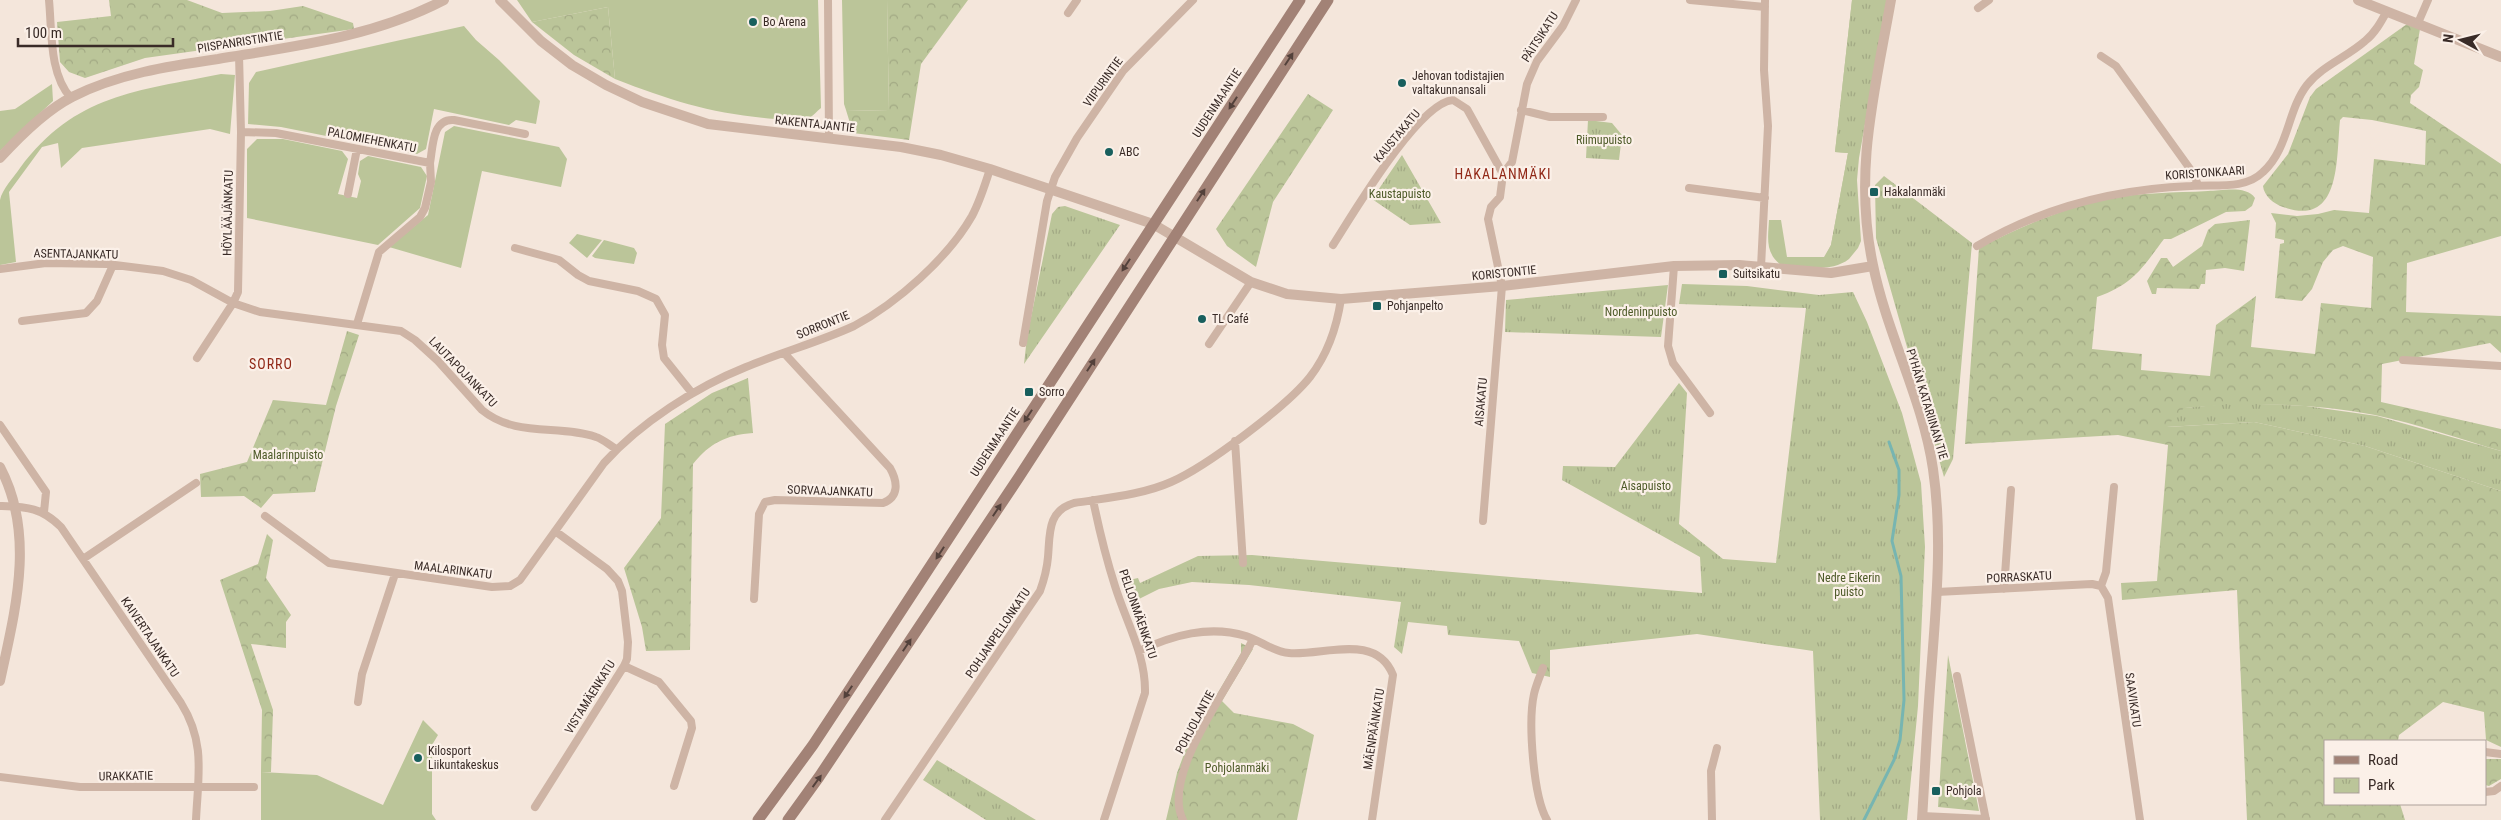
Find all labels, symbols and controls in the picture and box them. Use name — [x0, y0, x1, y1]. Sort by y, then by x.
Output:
street label: PÄITSIKATU — [1518, 9, 1561, 65]
scale bar — [18, 15, 172, 47]
place label: Bo Arena — [763, 15, 806, 29]
north arrow — [2436, 15, 2486, 65]
marker: Bo Arena — [747, 16, 759, 28]
text: 100 m — [25, 24, 62, 42]
street label: PIISPANRISTINTIE — [196, 28, 284, 56]
text: N — [2440, 33, 2457, 44]
one-way arrow — [1285, 52, 1294, 66]
street label: VIIPURINTIE — [1080, 54, 1126, 110]
street label: UUDENMAANTIE — [1190, 66, 1244, 140]
place label: Jehovan todistajien valtakunnansali — [1412, 69, 1505, 97]
marker: Jehovan todistajien valtakunnansali — [1396, 77, 1408, 89]
one-way arrow — [1228, 97, 1237, 110]
street label: KAUSTAKATU — [1371, 107, 1423, 165]
street label: RAKENTAJANTIE — [774, 113, 856, 135]
street label: PALOMIEHENKATU — [327, 125, 418, 155]
park label: Riimupuisto — [1576, 133, 1632, 147]
place label: ABC — [1119, 145, 1139, 159]
marker: ABC — [1103, 146, 1115, 158]
street label: KORISTONKAARI — [2165, 163, 2245, 183]
district label: HAKALANMÄKI — [1454, 166, 1552, 182]
street label: HÖYLÄÄJÄNKATU — [219, 170, 236, 256]
place label: Hakalanmäki — [1884, 185, 1946, 199]
marker: Hakalanmäki — [1868, 186, 1880, 198]
park label: Kaustapuisto — [1369, 187, 1431, 201]
one-way arrow — [1196, 188, 1206, 202]
street label: ASENTAJANKATU — [33, 246, 119, 262]
one-way arrow — [1122, 259, 1131, 272]
street label: KORISTONTIE — [1471, 263, 1537, 283]
place label: Suitsikatu — [1733, 267, 1780, 281]
marker: Suitsikatu — [1717, 268, 1729, 280]
place label: Pohjanpelto — [1387, 299, 1443, 313]
marker: Pohjanpelto — [1371, 300, 1383, 312]
park label: Nordeninpuisto — [1605, 305, 1677, 319]
street label: SORRONTIE — [794, 308, 852, 342]
place label: TL Café — [1212, 312, 1249, 326]
marker: TL Café — [1196, 313, 1208, 325]
street label: LAUTAPOJANKATU — [426, 334, 500, 410]
street label: PYHÄN KATARIINAN TIE — [1903, 347, 1951, 461]
district label: SORRO — [249, 356, 293, 372]
one-way arrow — [1086, 359, 1095, 372]
street label: AISAKATU — [1472, 377, 1490, 427]
place label: Sorro — [1039, 385, 1064, 399]
marker: Sorro — [1023, 386, 1035, 398]
street label: UUDENMAANTIE — [968, 405, 1022, 479]
one-way arrow — [1024, 410, 1033, 423]
park label: Maalarinpuisto — [253, 448, 323, 462]
park label: Aisapuisto — [1621, 479, 1671, 493]
street label: SORVAAJANKATU — [787, 483, 873, 499]
one-way arrow — [992, 503, 1002, 517]
one-way arrow — [935, 546, 944, 559]
street label: MAALARINKATU — [413, 558, 493, 582]
street label: PELLONMÄENKATU — [1116, 567, 1161, 661]
street label: PORRASKATU — [1986, 568, 2052, 586]
park label: Nedre Eikerin puisto — [1818, 571, 1881, 599]
street label: POHJANPELLONKATU — [963, 585, 1033, 681]
street label: KAIVERTAJANKATU — [118, 594, 182, 680]
one-way arrow — [902, 639, 912, 652]
street label: VISTAMÄENKATU — [561, 657, 618, 736]
street label: SAAVIKATU — [2122, 672, 2144, 728]
one-way arrow — [843, 685, 853, 699]
street label: MÄENPÄÄNKATU — [1360, 687, 1387, 771]
street label: POHJOLANTIE — [1172, 688, 1218, 756]
legend — [2324, 740, 2486, 805]
place label: Kilosport Liikuntakeskus — [428, 744, 499, 772]
text: Road — [2368, 751, 2398, 769]
marker: Kilosport Liikuntakeskus — [412, 752, 424, 764]
park label: Pohjolanmäki — [1205, 761, 1269, 775]
street label: URAKKATIE — [99, 769, 153, 783]
one-way arrow — [811, 775, 822, 788]
text: Park — [2368, 776, 2395, 794]
place label: Pohjola — [1946, 784, 1982, 798]
marker: Pohjola — [1930, 785, 1942, 797]

